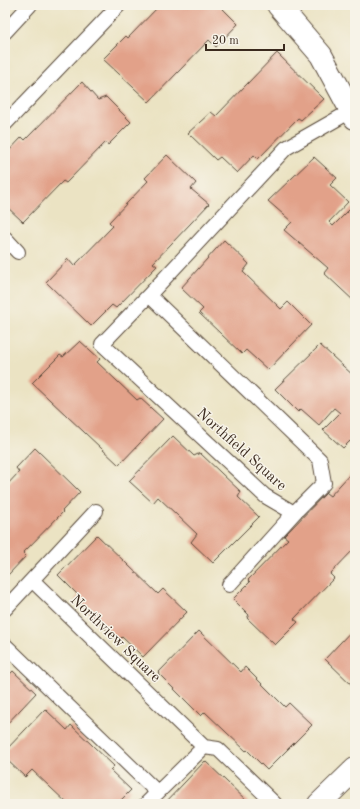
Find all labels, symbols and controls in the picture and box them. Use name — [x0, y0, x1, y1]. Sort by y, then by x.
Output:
scale bar — [206, 26, 284, 52]
text: 20 m — [212, 35, 239, 47]
street label: Northfield Square — [193, 406, 289, 494]
street label: Northview Square — [67, 592, 163, 686]

